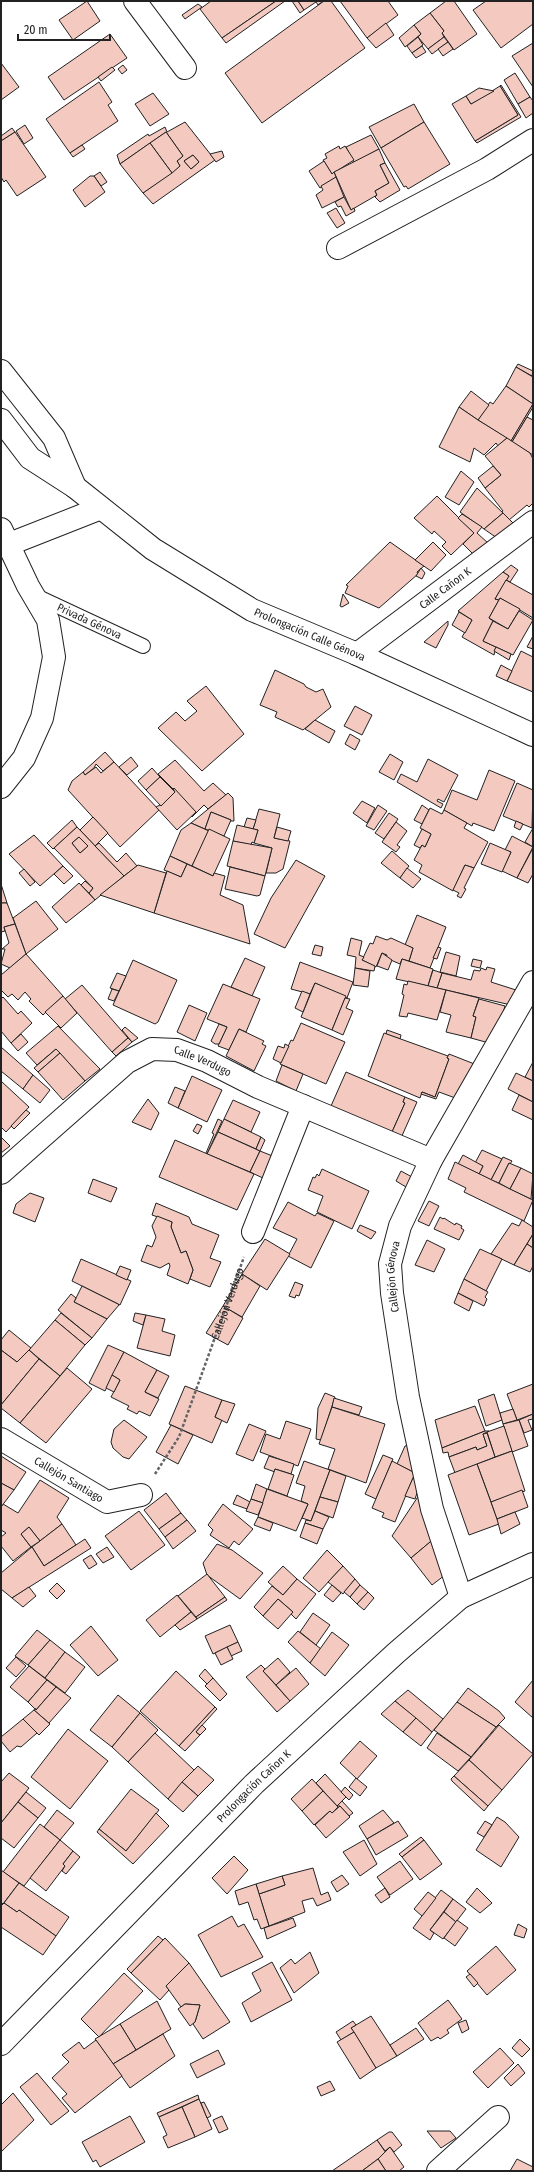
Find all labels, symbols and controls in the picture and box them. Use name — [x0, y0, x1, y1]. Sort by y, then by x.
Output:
scale bar — [18, 16, 110, 42]
text: 20 m — [24, 23, 48, 37]
street label: Calle Cañon K — [417, 564, 474, 612]
street label: Privada Génova — [55, 600, 124, 642]
street label: Prolongación Calle Génova — [252, 605, 368, 664]
street label: Calle Verdugo — [174, 1043, 234, 1079]
street label: Callejón Génova — [383, 1239, 402, 1313]
street label: Callejón Verdugo — [208, 1266, 246, 1341]
street label: Callejón Santiago — [32, 1454, 106, 1505]
street label: Prolongación Cañon K — [214, 1747, 293, 1825]

